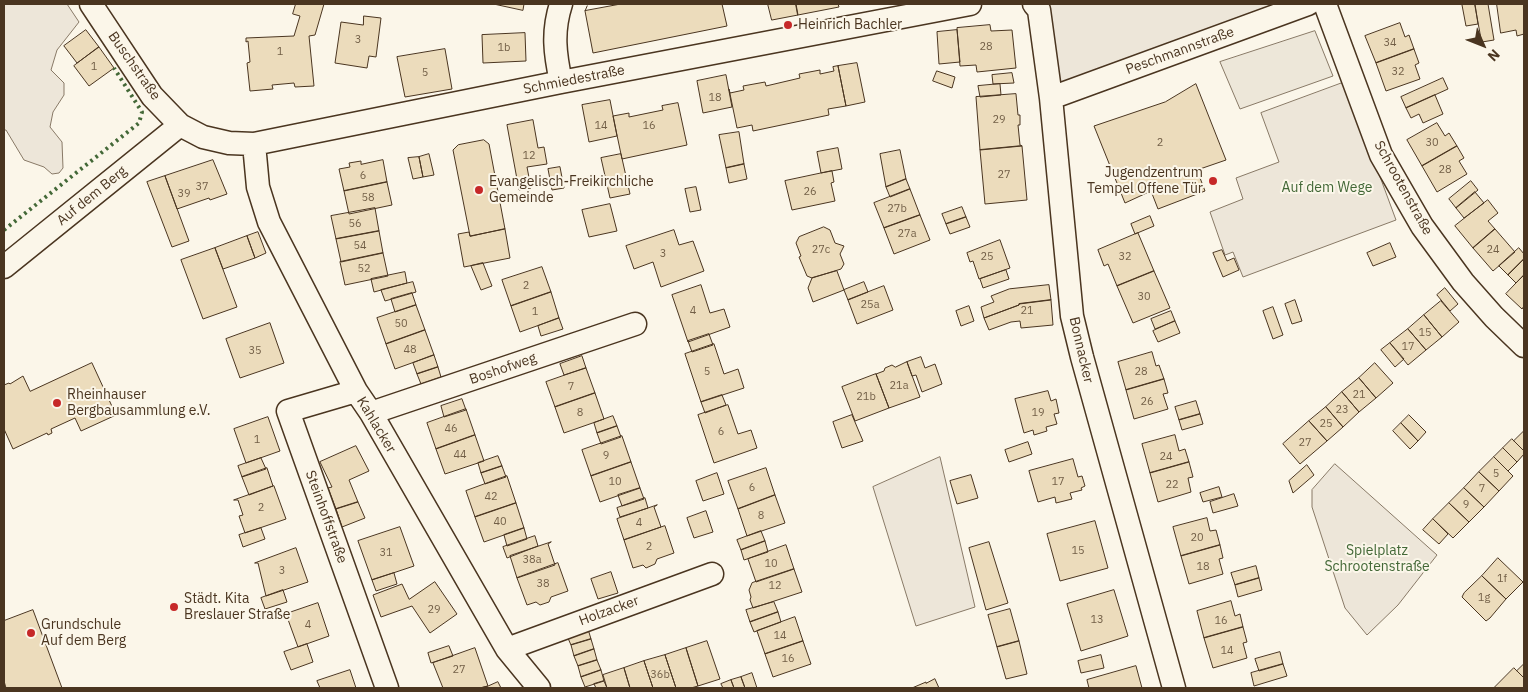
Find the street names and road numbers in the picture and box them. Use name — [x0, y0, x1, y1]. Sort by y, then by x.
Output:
street label: Peschmannstraße — [1123, 24, 1237, 78]
street label: Buschstraße — [104, 29, 164, 103]
street label: Schmiedestraße — [522, 62, 626, 98]
street label: Schrootenstraße — [1370, 138, 1436, 238]
street label: Auf dem Berg — [54, 163, 130, 229]
street label: Bonnacker — [1065, 315, 1097, 385]
street label: Boshofweg — [467, 350, 539, 388]
street label: Kahlacker — [353, 394, 399, 456]
street label: Steinhoffstraße — [301, 468, 351, 566]
street label: Holzacker — [577, 592, 641, 630]

